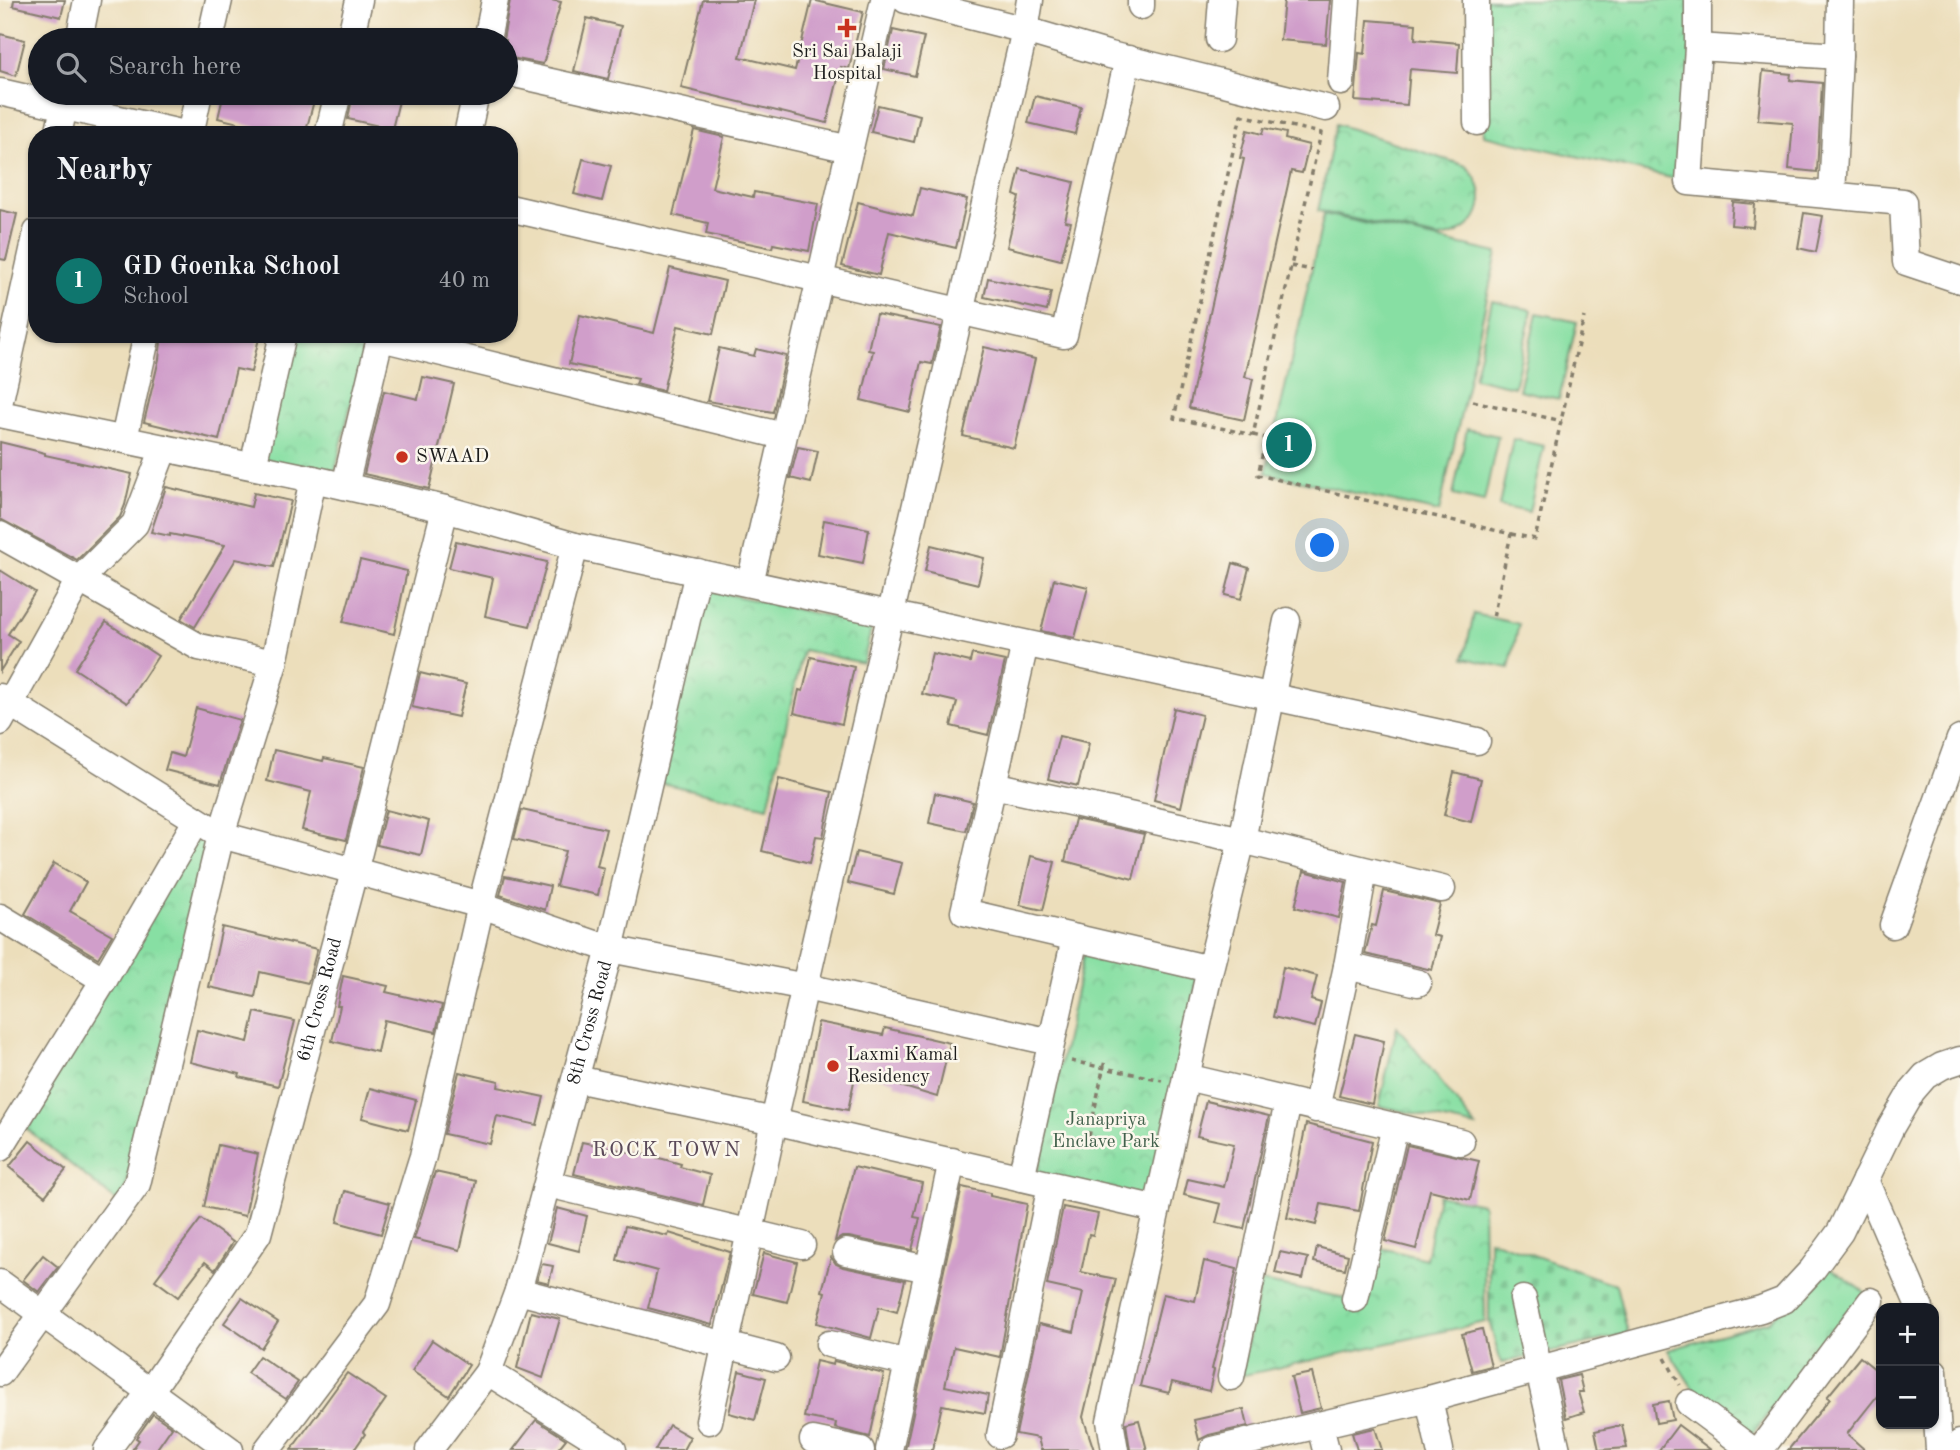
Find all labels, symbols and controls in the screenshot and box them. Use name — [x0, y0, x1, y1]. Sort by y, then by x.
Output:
marker: Sri Sai Balaji Hospital — [837, 18, 857, 38]
search box — [28, 28, 518, 105]
place label: Sri Sai Balaji Hospital — [792, 43, 902, 84]
icon: search — [52, 48, 90, 86]
text: Search here — [108, 54, 241, 80]
text: Nearby — [56, 156, 153, 186]
text: GD Goenka School — [123, 254, 340, 280]
text: 1 — [72, 269, 86, 292]
text: 40 m — [439, 269, 490, 292]
text: School — [123, 285, 189, 308]
pin: 1 — [1266, 419, 1312, 471]
place label: SWAAD — [416, 448, 489, 467]
marker: SWAAD — [394, 449, 410, 465]
your location — [1305, 528, 1339, 562]
street label: 6th Cross Road — [295, 936, 346, 1064]
street label: 8th Cross Road — [564, 959, 616, 1087]
place label: Laxmi Kamal Residency — [847, 1046, 958, 1087]
marker: Laxmi Kamal Residency — [825, 1058, 841, 1074]
park label: Janapriya Enclave Park — [1052, 1111, 1160, 1152]
district label: ROCK TOWN — [592, 1140, 742, 1161]
map controls — [1876, 1303, 1939, 1429]
button: + — [1876, 1303, 1939, 1366]
button: − — [1876, 1366, 1939, 1429]

